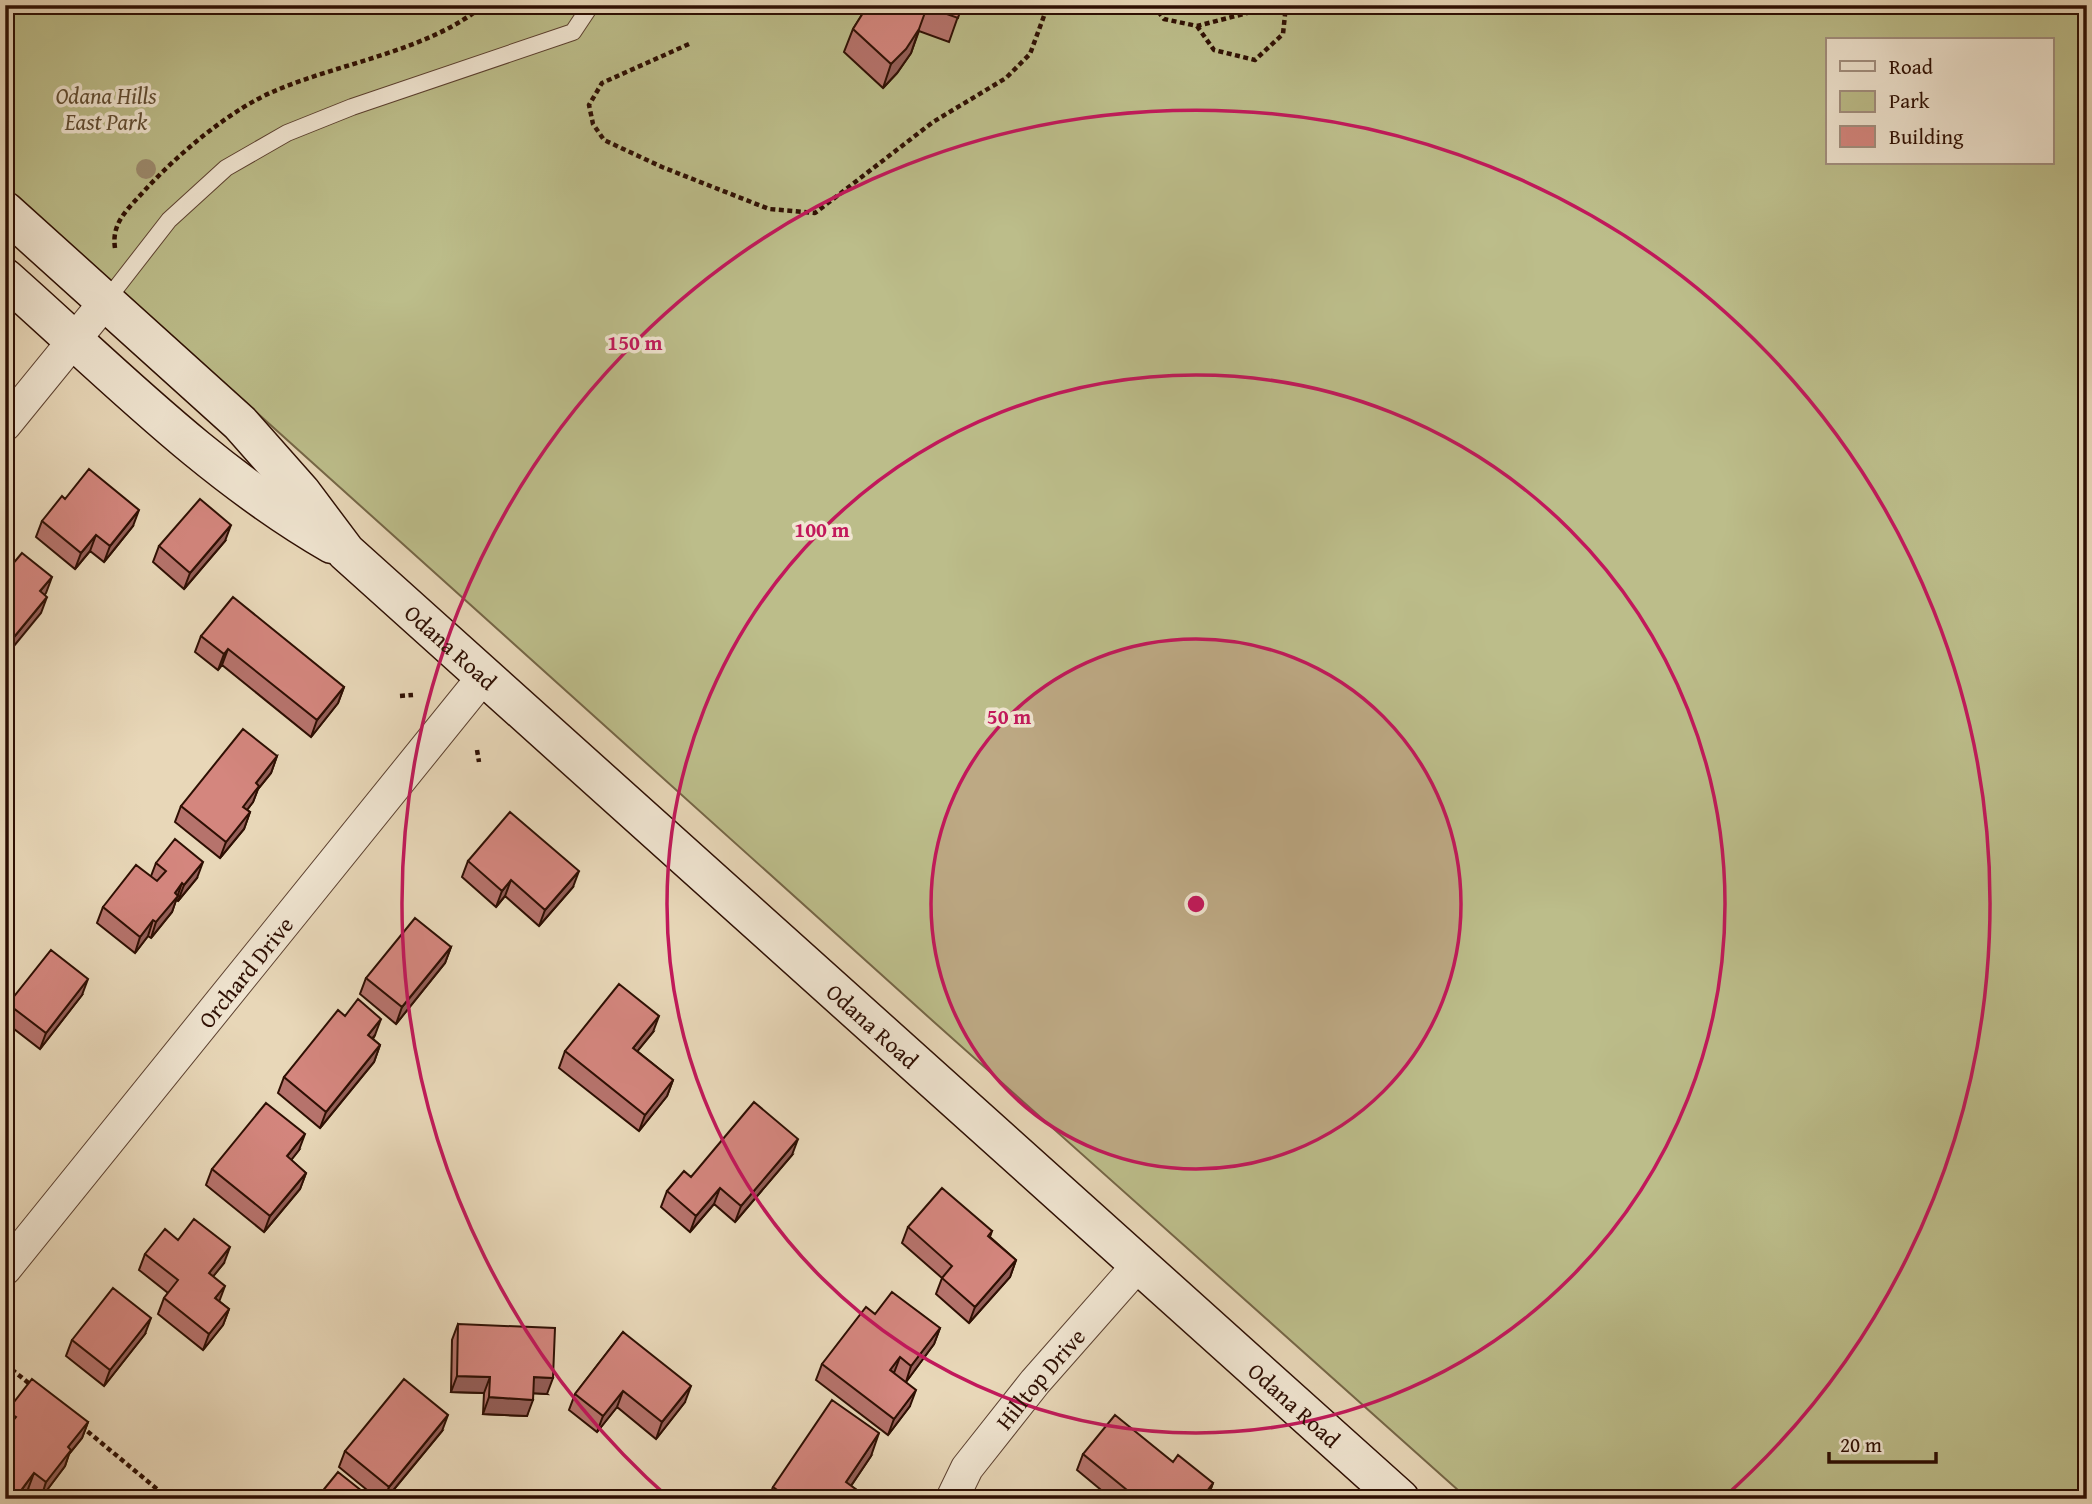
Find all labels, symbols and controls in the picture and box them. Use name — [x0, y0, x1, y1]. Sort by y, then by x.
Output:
legend — [1826, 38, 2054, 164]
text: Road — [1889, 51, 1934, 82]
park label: Odana Hills East Park — [56, 79, 157, 138]
text: Park — [1889, 85, 1930, 116]
text: Building — [1889, 121, 1964, 152]
text: 150 m — [607, 327, 663, 358]
text: 100 m — [794, 514, 850, 545]
street label: Odana Road — [398, 596, 505, 697]
text: 50 m — [987, 701, 1031, 732]
centre of rings — [1184, 892, 1208, 916]
street label: Orchard Drive — [190, 909, 300, 1035]
street label: Odana Road — [819, 975, 927, 1076]
street label: Hilltop Drive — [987, 1320, 1092, 1436]
street label: Odana Road — [1241, 1354, 1349, 1455]
scale bar — [1829, 1420, 1936, 1464]
text: 20 m — [1840, 1429, 1882, 1460]

